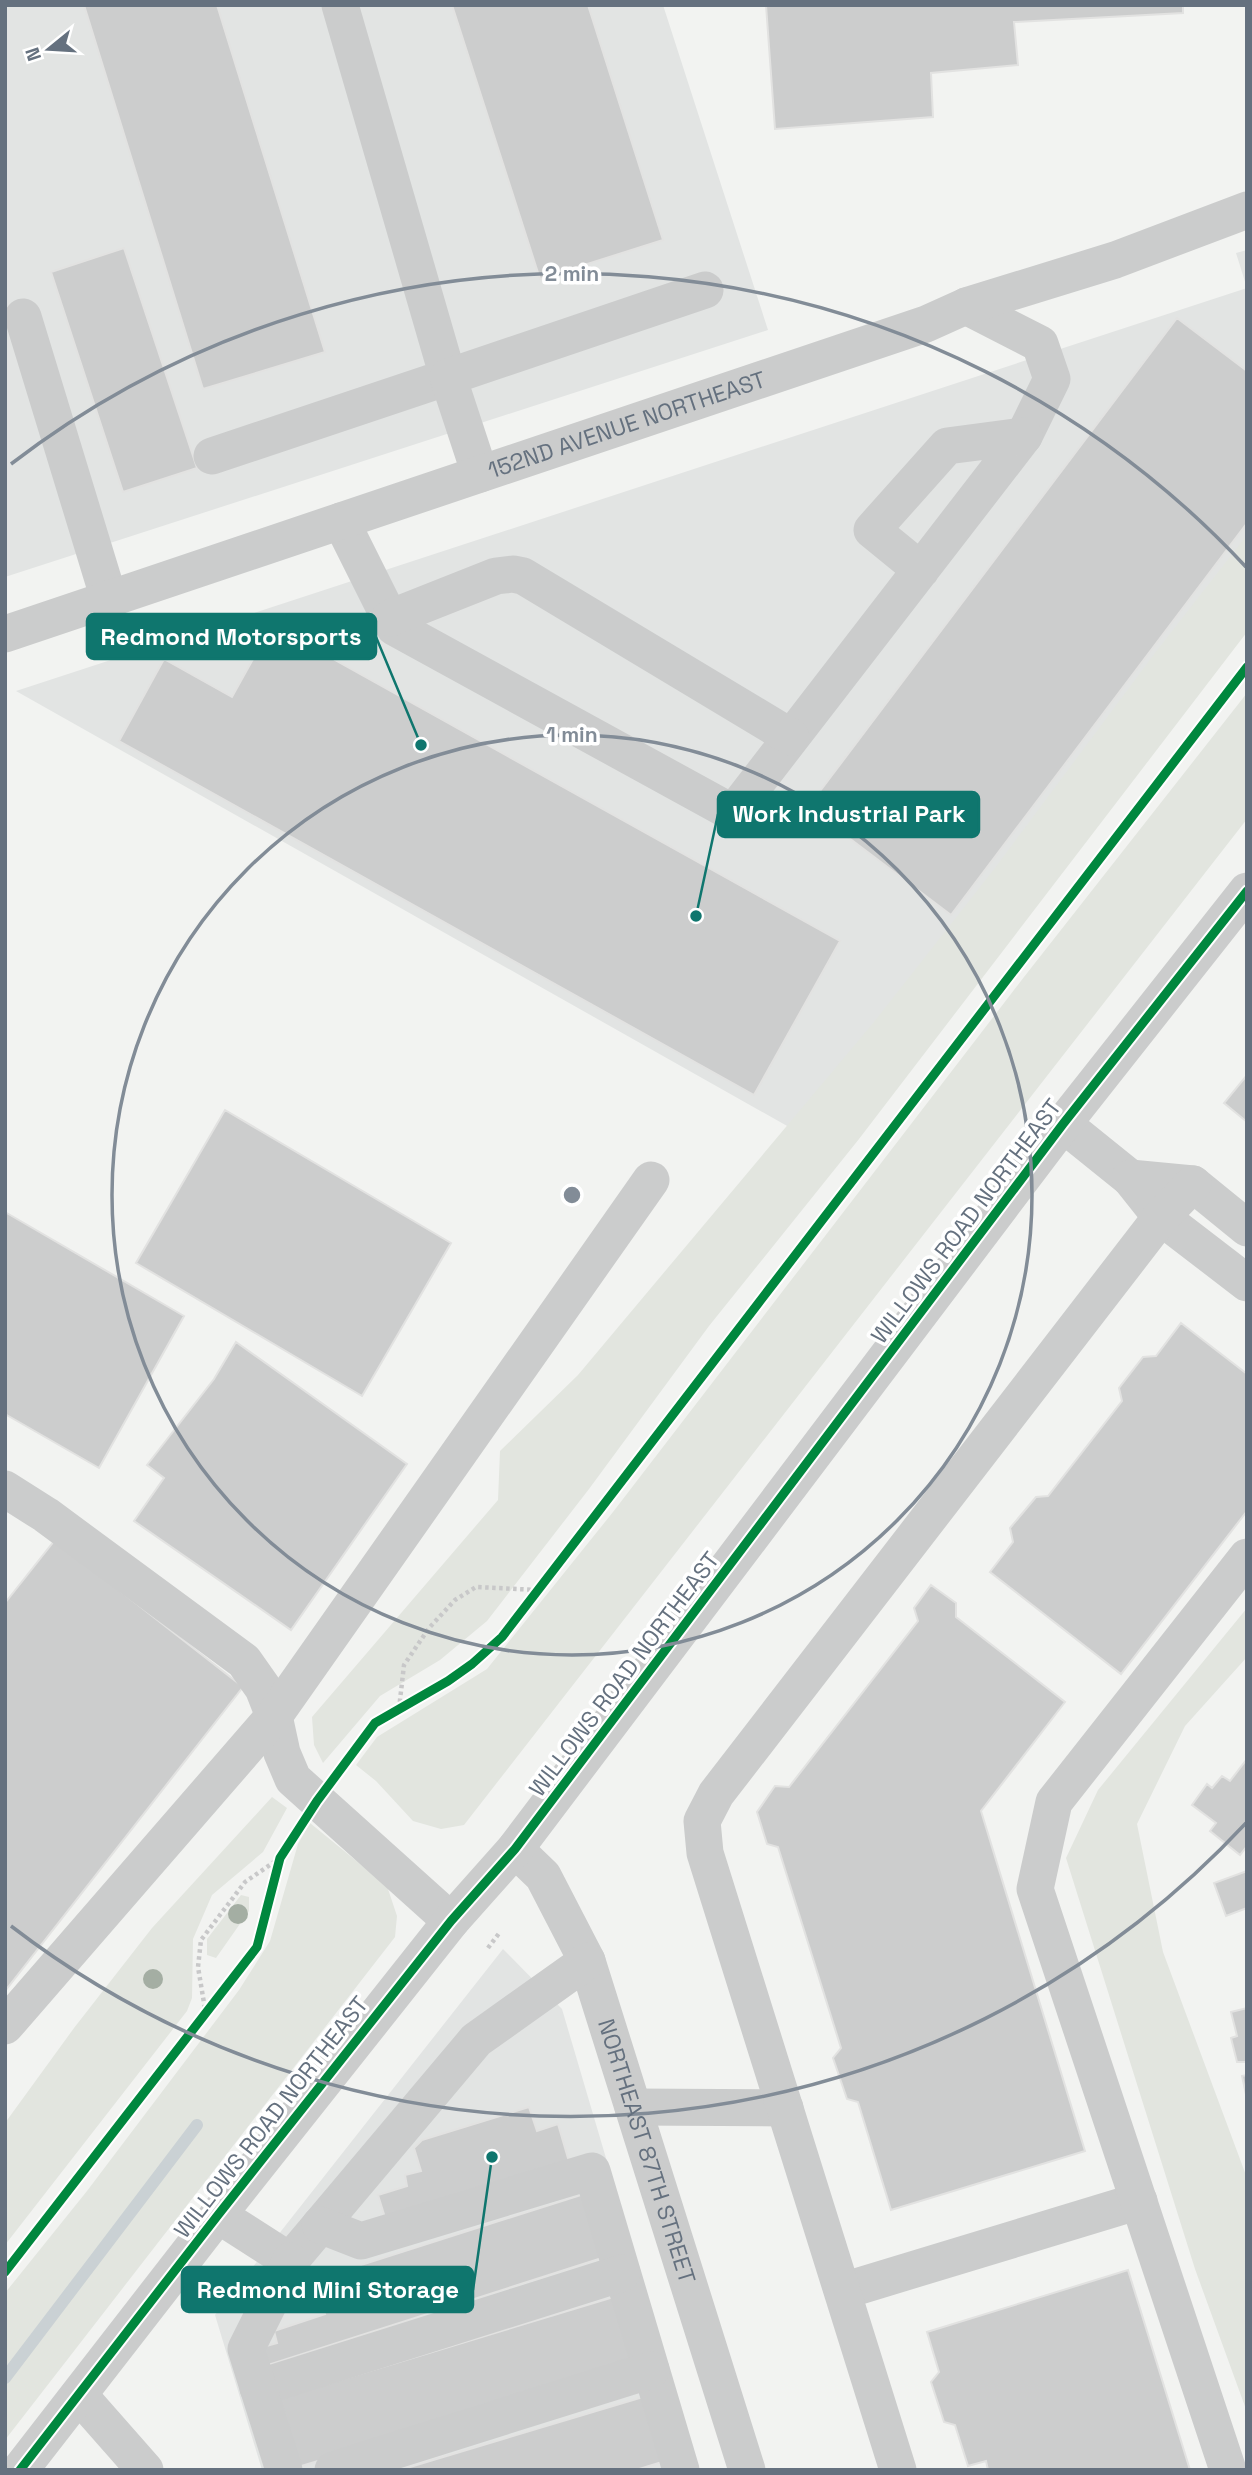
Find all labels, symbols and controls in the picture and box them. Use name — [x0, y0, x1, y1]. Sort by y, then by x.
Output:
north arrow — [14, 14, 84, 84]
text: N — [19, 44, 47, 64]
text: 2 min — [545, 260, 599, 287]
street label: 152ND AVENUE NORTHEAST — [484, 364, 769, 485]
callout: Redmond Motorsports — [87, 614, 376, 659]
text: Redmond Motorsports — [100, 621, 362, 652]
text: 1 min — [546, 721, 598, 748]
callout: Work Industrial Park — [718, 792, 979, 837]
text: Work Industrial Park — [732, 798, 966, 829]
street label: WILLOWS ROAD NORTHEAST — [864, 1093, 1068, 1349]
centre of rings — [560, 1183, 584, 1207]
street label: WILLOWS ROAD NORTHEAST — [522, 1546, 726, 1802]
street label: WILLOWS ROAD NORTHEAST — [167, 1990, 375, 2244]
street label: NORTHEAST 87TH STREET — [591, 2015, 702, 2287]
callout: Redmond Mini Storage — [182, 2267, 473, 2312]
text: Redmond Mini Storage — [197, 2274, 459, 2305]

